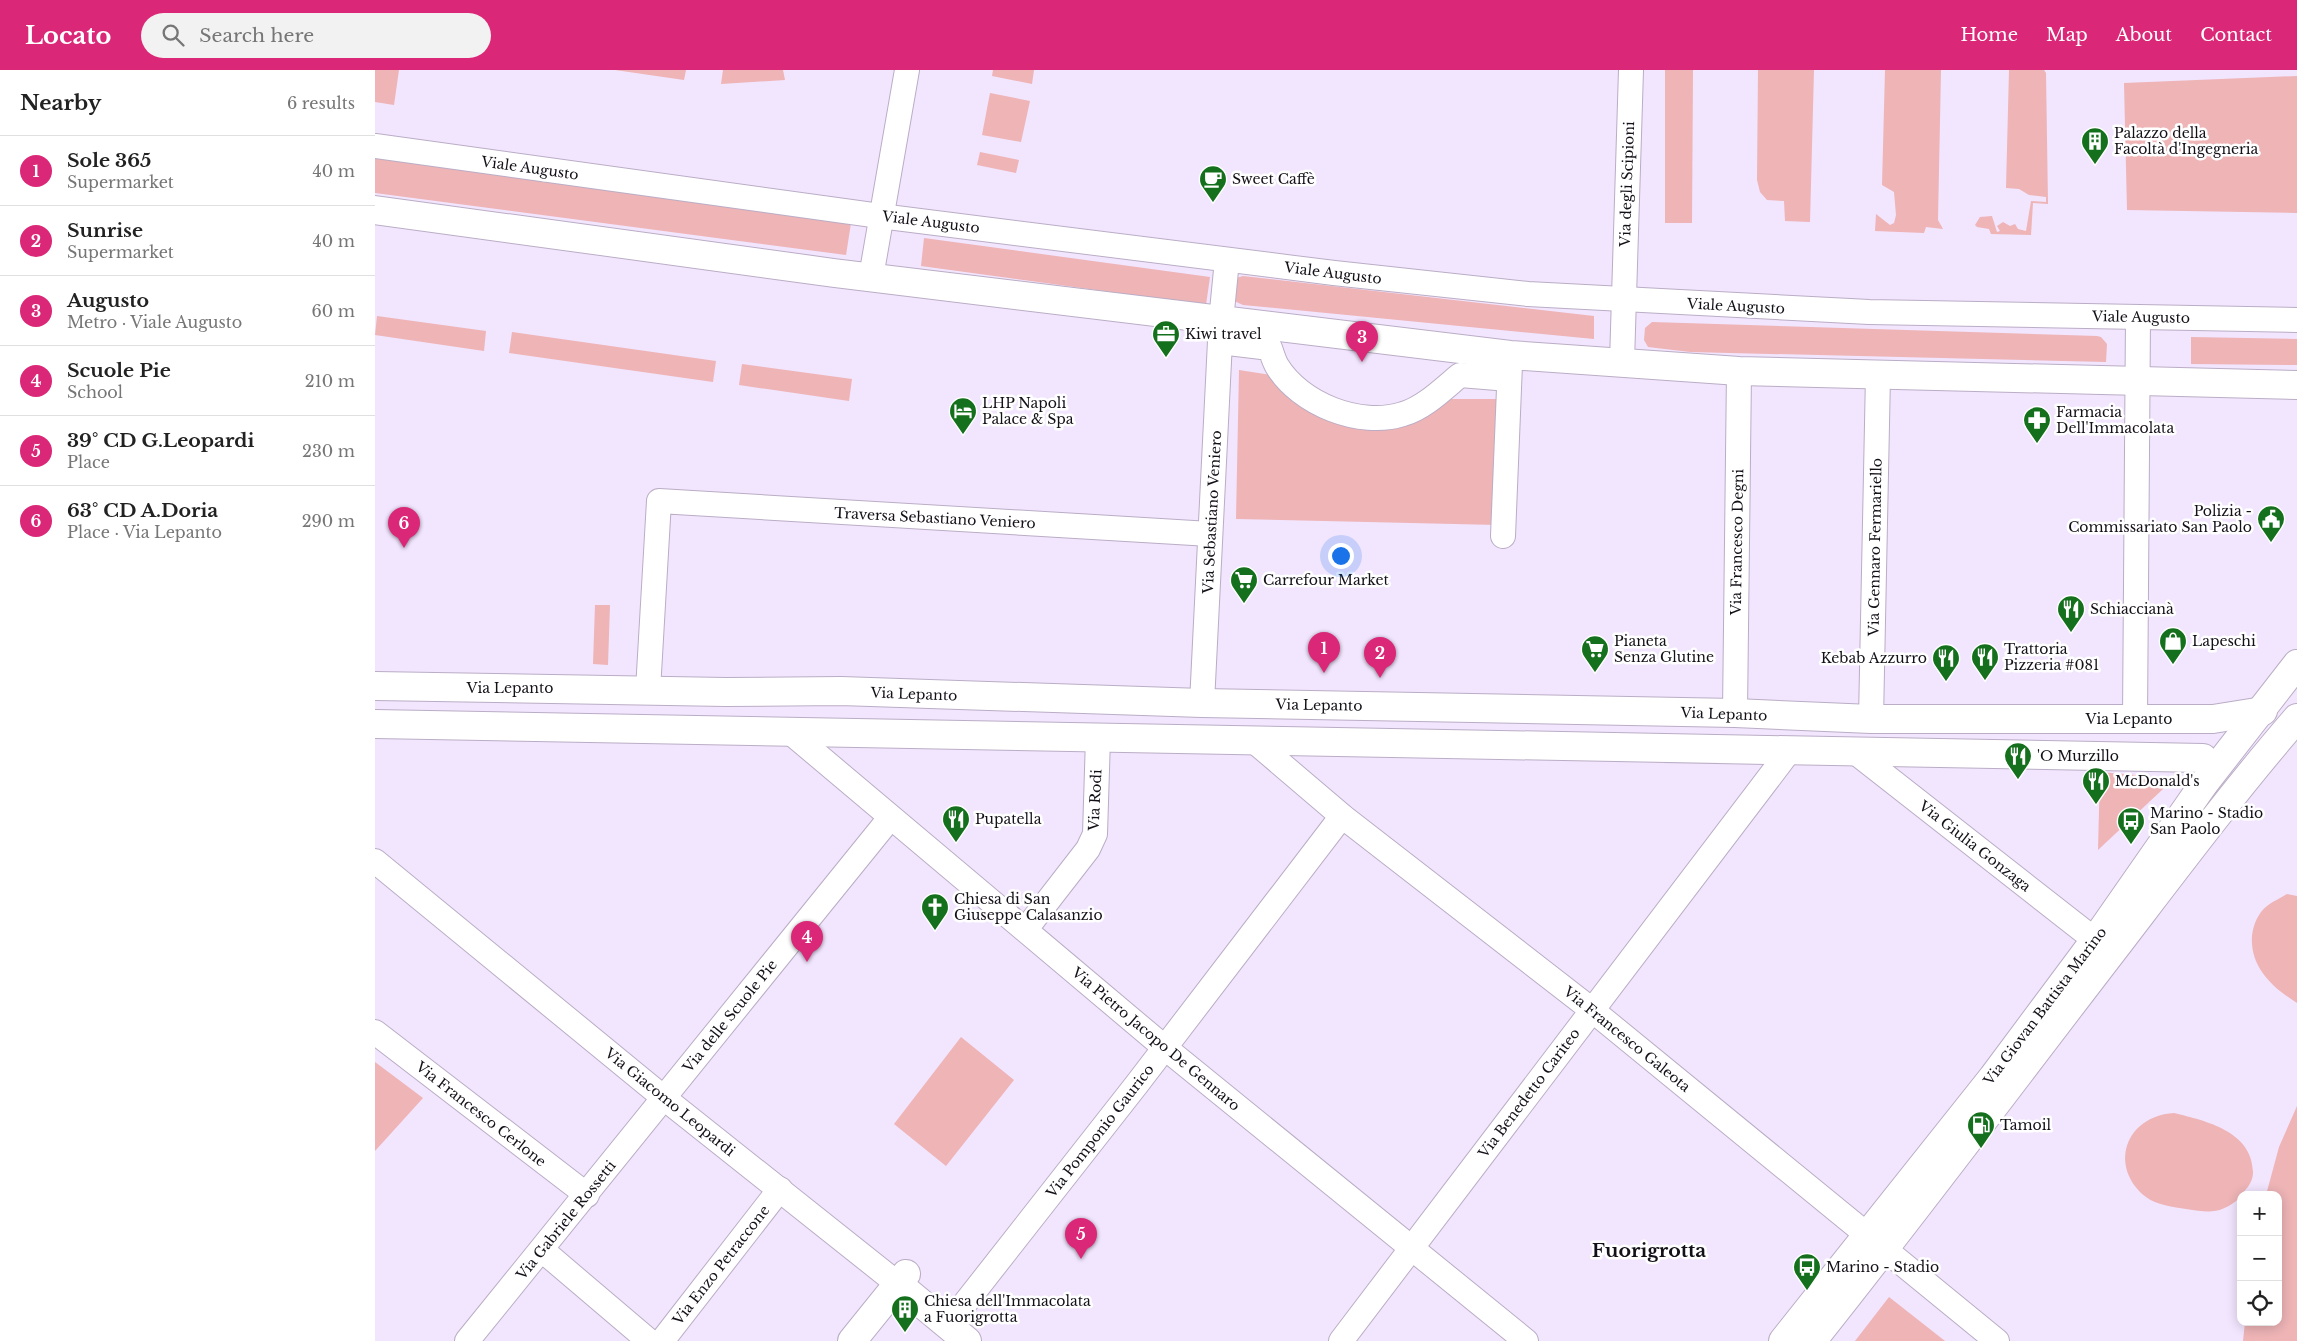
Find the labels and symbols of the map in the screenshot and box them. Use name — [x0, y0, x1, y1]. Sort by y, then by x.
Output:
street label: Via degli Scipioni — [1616, 121, 1638, 248]
place label: Palazzo della Facoltà d'Ingegneria — [2114, 124, 2259, 158]
building icon: Palazzo della Facoltà d'Ingegneria — [2080, 126, 2110, 165]
street label: Viale Augusto — [479, 152, 580, 184]
cafe icon: Sweet Caffè — [1198, 164, 1228, 203]
place label: Sweet Caffè — [1232, 170, 1315, 188]
street label: Viale Augusto — [880, 207, 981, 237]
street label: Viale Augusto — [1282, 258, 1383, 288]
street label: Viale Augusto — [1686, 294, 1785, 318]
street label: Viale Augusto — [2091, 307, 2190, 327]
office icon: Kiwi travel — [1151, 319, 1181, 358]
pin: 3 — [1346, 321, 1378, 362]
place label: Kiwi travel — [1185, 325, 1262, 343]
place label: LHP Napoli Palace & Spa — [982, 394, 1074, 428]
hotel icon: LHP Napoli Palace & Spa — [948, 396, 978, 435]
place label: Farmacia Dell'Immacolata — [2056, 403, 2174, 437]
pharmacy icon: Farmacia Dell'Immacolata — [2022, 405, 2052, 444]
street label: Via Sebastiano Veniero — [1199, 430, 1225, 595]
street label: Via Gennaro Fermariello — [1864, 458, 1886, 637]
street label: Via Francesco Degni — [1727, 468, 1747, 616]
place label: Polizia - Commissariato San Paolo — [2068, 502, 2252, 536]
street label: Traversa Sebastiano Veniero — [834, 504, 1036, 532]
public building icon: Polizia - Commissariato San Paolo — [2256, 504, 2286, 543]
pin: 6 — [388, 507, 420, 548]
your location — [1328, 543, 1354, 569]
supermarket icon: Carrefour Market — [1229, 565, 1259, 604]
place label: Carrefour Market — [1263, 571, 1389, 589]
restaurant icon: Schiaccianà — [2056, 594, 2086, 633]
place label: Schiaccianà — [2090, 600, 2174, 618]
shop icon: Lapeschi — [2158, 626, 2188, 665]
pin: 1 — [1308, 632, 1340, 673]
place label: Pianeta Senza Glutine — [1614, 632, 1714, 666]
place label: Lapeschi — [2192, 632, 2256, 650]
supermarket icon: Pianeta Senza Glutine — [1580, 634, 1610, 673]
pin: 2 — [1364, 637, 1396, 678]
place label: Trattoria Pizzeria #081 — [2004, 640, 2099, 674]
restaurant icon: Trattoria Pizzeria #081 — [1970, 642, 2000, 681]
restaurant icon: Kebab Azzurro — [1931, 643, 1961, 682]
place label: Kebab Azzurro — [1821, 649, 1927, 667]
street label: Via Lepanto — [466, 679, 553, 697]
street label: Via Lepanto — [869, 683, 958, 705]
street label: Via Lepanto — [1274, 695, 1363, 715]
street label: Via Lepanto — [1679, 703, 1768, 725]
street label: Via Lepanto — [2085, 710, 2172, 728]
restaurant icon: 'O Murzillo — [2003, 741, 2033, 780]
place label: 'O Murzillo — [2037, 747, 2119, 765]
restaurant icon: McDonald's — [2081, 766, 2111, 805]
street label: Via Rodi — [1084, 769, 1106, 832]
place label: McDonald's — [2115, 772, 2200, 790]
street label: Via Giulia Gonzaga — [1915, 796, 2035, 895]
restaurant icon: Pupatella — [941, 804, 971, 843]
place label: Marino - Stadio San Paolo — [2150, 804, 2263, 838]
bus stop icon: Marino - Stadio San Paolo — [2116, 806, 2146, 845]
place label: Pupatella — [975, 810, 1042, 828]
place label: Chiesa di San Giuseppe Calasanzio — [954, 890, 1103, 924]
church icon: Chiesa di San Giuseppe Calasanzio — [920, 892, 950, 931]
pin: 4 — [791, 921, 823, 962]
street label: Via Giovan Battista Marino — [1979, 923, 2110, 1089]
street label: Via delle Scuole Pie — [678, 956, 781, 1077]
street label: Via Pietro Jacopo De Gennaro — [1067, 963, 1244, 1115]
street label: Via Francesco Galeota — [1559, 982, 1694, 1096]
street label: Via Benedetto Cariteo — [1474, 1025, 1584, 1162]
street label: Via Giacomo Leopardi — [601, 1043, 739, 1160]
street label: Via Francesco Cerlone — [411, 1057, 550, 1170]
street label: Via Pomponio Gaurico — [1042, 1061, 1158, 1202]
fuel station icon: Tamoil — [1966, 1110, 1996, 1149]
place label: Tamoil — [2000, 1116, 2051, 1134]
street label: Via Gabriele Rossetti — [512, 1156, 620, 1284]
street label: Via Enzo Petraccone — [668, 1202, 773, 1329]
pin: 5 — [1065, 1218, 1097, 1259]
district label: Fuorigrotta — [1592, 1239, 1706, 1262]
bus stop icon: Marino - Stadio — [1792, 1252, 1822, 1291]
place label: Marino - Stadio — [1826, 1258, 1939, 1276]
place label: Chiesa dell'Immacolata a Fuorigrotta — [924, 1292, 1091, 1326]
building icon: Chiesa dell'Immacolata a Fuorigrotta — [890, 1294, 920, 1333]

